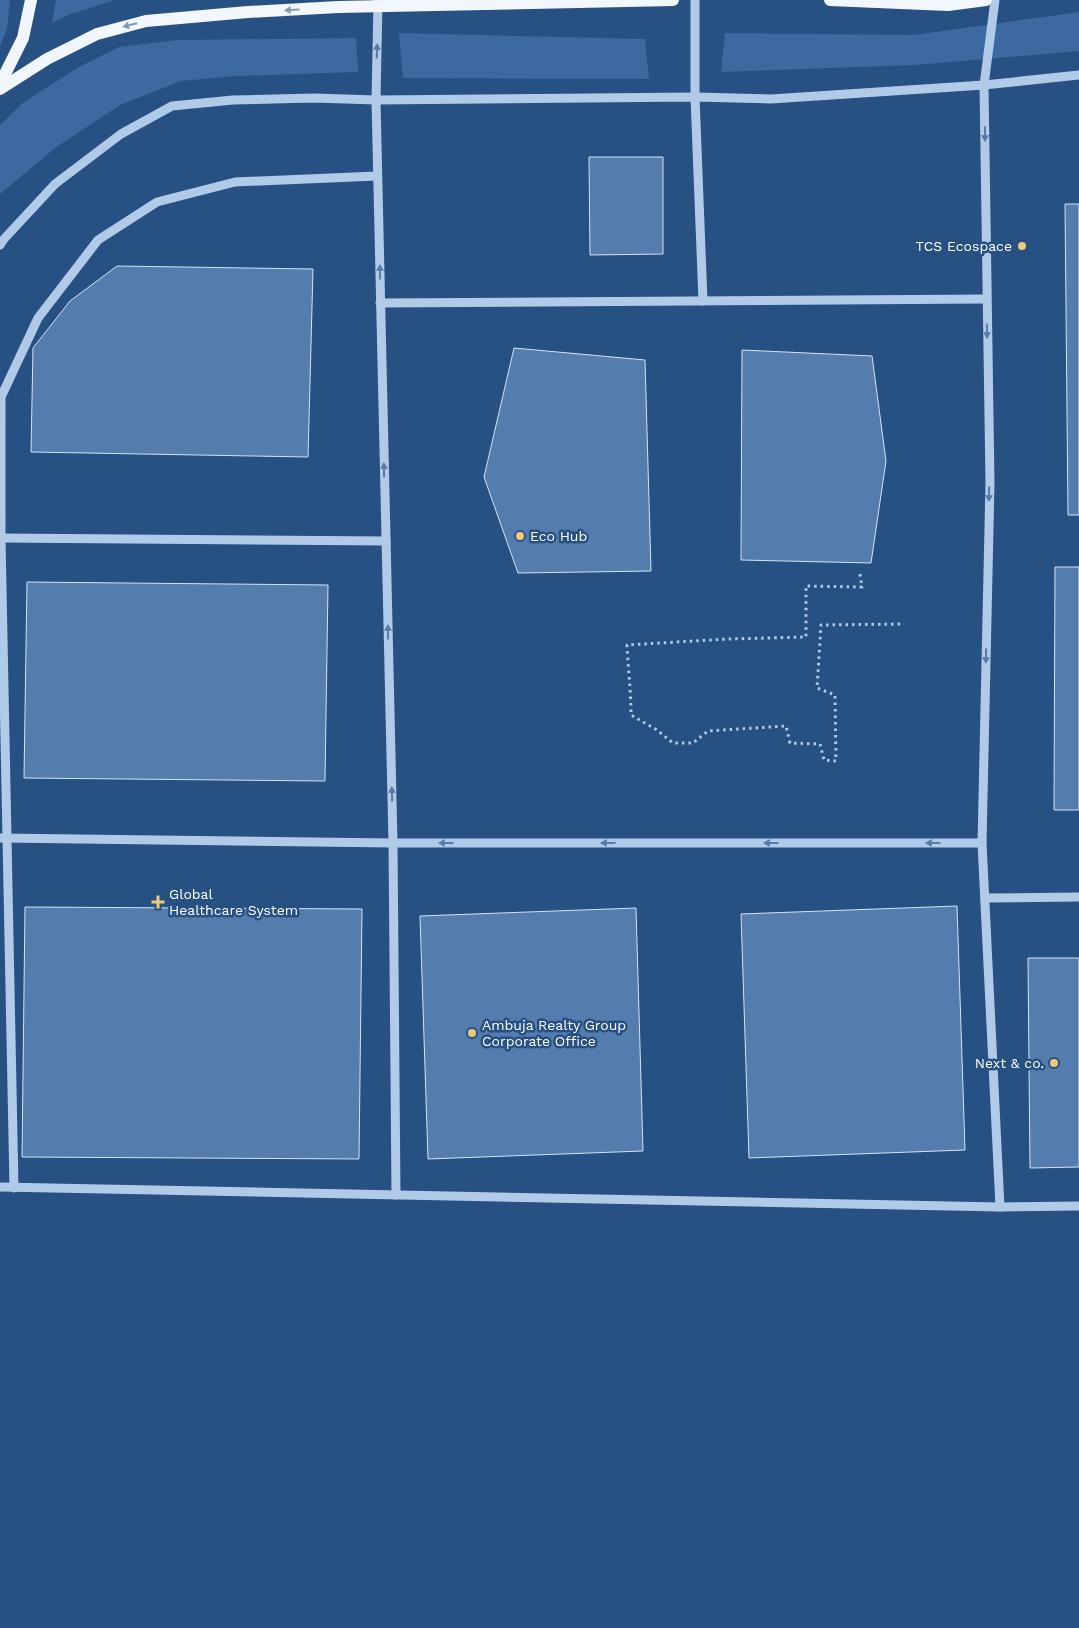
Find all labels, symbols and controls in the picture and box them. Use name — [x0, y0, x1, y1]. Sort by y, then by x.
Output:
one-way arrow — [284, 6, 300, 14]
one-way arrow — [123, 21, 138, 29]
one-way arrow — [373, 43, 381, 59]
one-way arrow — [981, 126, 989, 142]
place label: TCS Ecospace — [916, 238, 1012, 254]
marker: TCS Ecospace — [1016, 240, 1028, 252]
one-way arrow — [375, 264, 383, 280]
one-way arrow — [983, 324, 991, 340]
one-way arrow — [380, 461, 388, 477]
one-way arrow — [985, 486, 993, 502]
place label: Eco Hub — [530, 528, 587, 544]
marker: Eco Hub — [514, 530, 526, 542]
one-way arrow — [384, 624, 392, 640]
one-way arrow — [982, 648, 990, 664]
one-way arrow — [387, 786, 395, 802]
one-way arrow — [438, 839, 454, 847]
one-way arrow — [600, 839, 616, 847]
one-way arrow — [763, 839, 779, 847]
one-way arrow — [925, 839, 941, 847]
place label: Global Healthcare System — [169, 886, 298, 918]
marker: Global Healthcare System — [151, 895, 165, 909]
place label: Ambuja Realty Group Corporate Office — [482, 1017, 626, 1049]
marker: Ambuja Realty Group Corporate Office — [466, 1027, 478, 1039]
place label: Next & co. — [975, 1055, 1044, 1071]
marker: Next & co. — [1048, 1057, 1060, 1069]

